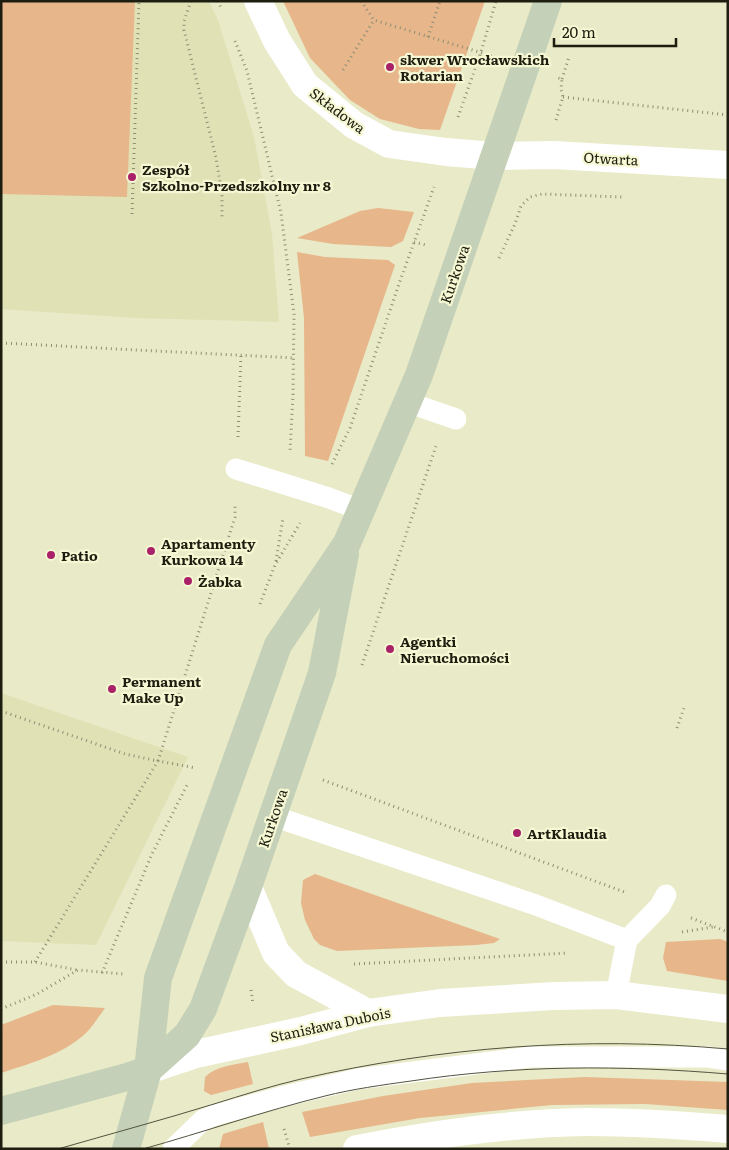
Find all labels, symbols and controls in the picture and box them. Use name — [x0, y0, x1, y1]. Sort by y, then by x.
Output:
scale bar — [554, 15, 676, 47]
text: 20 m — [562, 20, 596, 43]
place label: skwer Wrocławskich Rotarian — [400, 49, 550, 85]
marker: skwer Wrocławskich Rotarian — [384, 61, 396, 73]
street label: Składowa — [306, 82, 370, 138]
street label: Otwarta — [583, 147, 639, 169]
place label: Zespół Szkolno-Przedszkolny nr 8 — [142, 159, 331, 195]
marker: Zespół Szkolno-Przedszkolny nr 8 — [126, 171, 138, 183]
street label: Kurkowa — [435, 241, 474, 306]
place label: Apartamenty Kurkowa 14 — [161, 533, 256, 569]
place label: Patio — [61, 545, 98, 565]
marker: Apartamenty Kurkowa 14 — [145, 545, 157, 557]
marker: Patio — [45, 549, 57, 561]
place label: Żabka — [198, 571, 243, 591]
marker: Żabka — [182, 575, 194, 587]
place label: Agentki Nieruchomości — [400, 631, 509, 667]
marker: Agentki Nieruchomości — [384, 643, 396, 655]
place label: Permanent Make Up — [122, 671, 202, 707]
marker: Permanent Make Up — [106, 683, 118, 695]
street label: Kurkowa — [253, 785, 292, 850]
place label: ArtKlaudia — [527, 823, 608, 843]
marker: ArtKlaudia — [511, 827, 523, 839]
street label: Stanisława Dubois — [268, 1001, 392, 1047]

